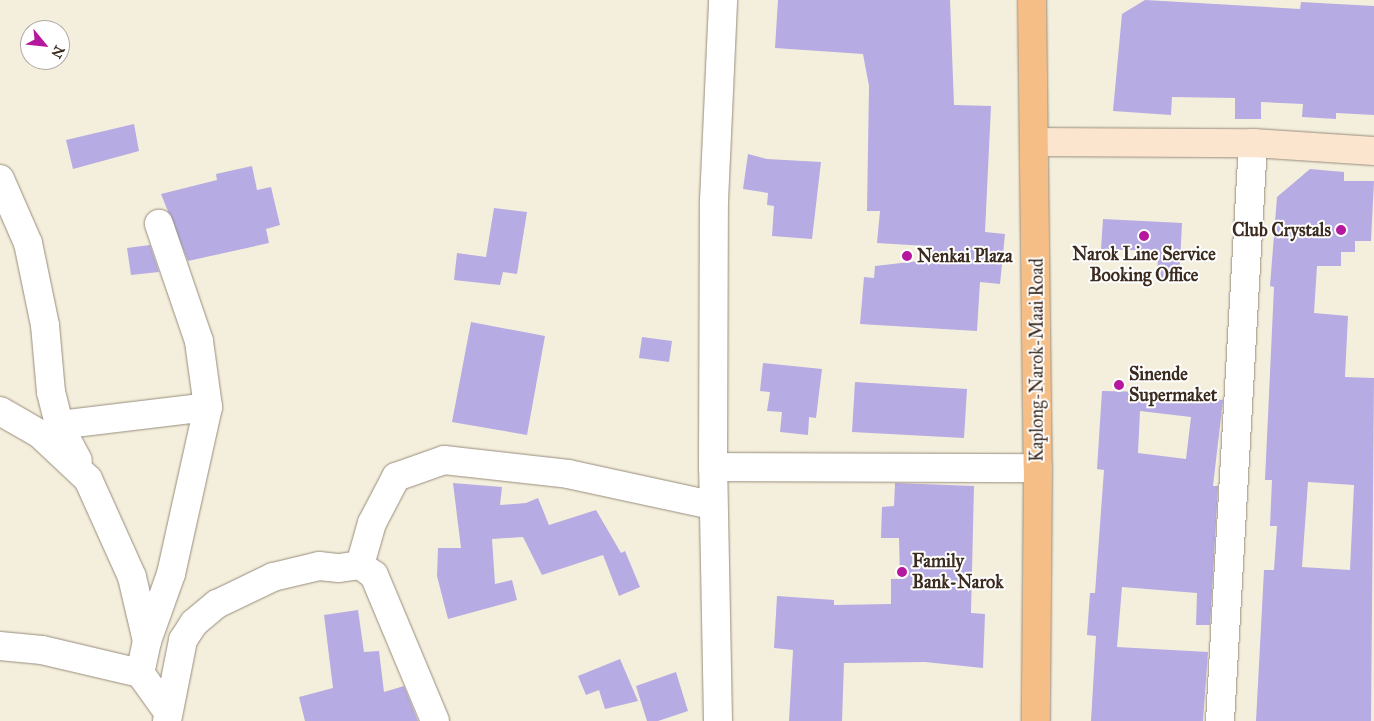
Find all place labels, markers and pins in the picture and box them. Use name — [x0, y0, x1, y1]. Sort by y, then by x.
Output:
place label: Club Crystals — [1232, 219, 1331, 241]
marker: Club Crystals — [1335, 224, 1347, 236]
marker: Narok Line Service Booking Office — [1138, 230, 1150, 242]
place label: Narok Line Service Booking Office — [1072, 244, 1216, 286]
place label: Nenkai Plaza — [917, 245, 1013, 267]
marker: Nenkai Plaza — [901, 250, 913, 262]
place label: Sinende Supermaket — [1129, 364, 1217, 406]
marker: Sinende Supermaket — [1113, 379, 1125, 391]
place label: Family Bank-Narok — [912, 551, 1004, 594]
marker: Family Bank-Narok — [896, 566, 908, 578]

